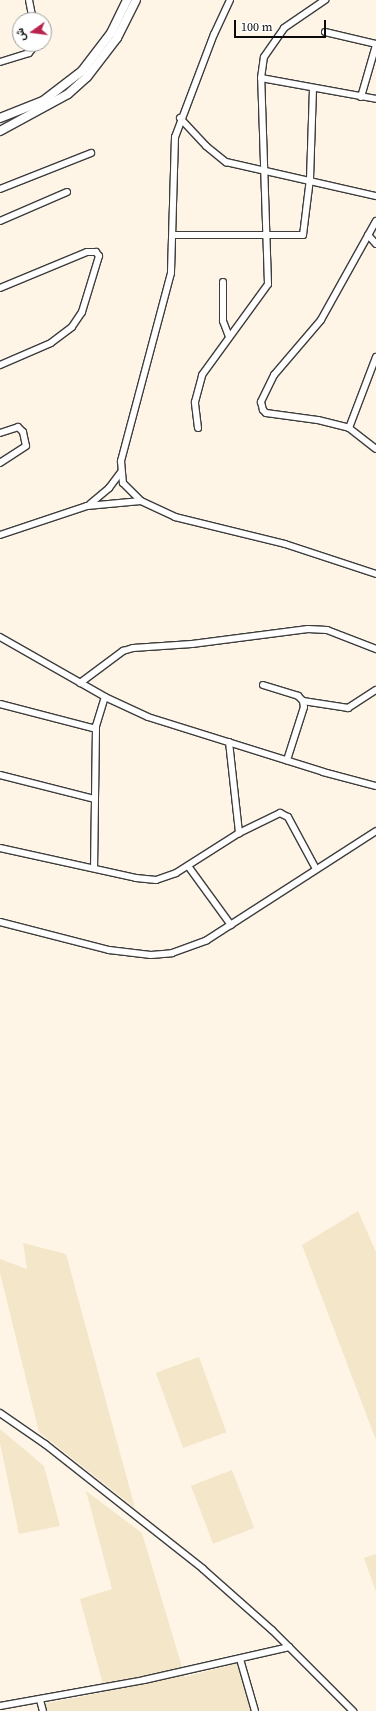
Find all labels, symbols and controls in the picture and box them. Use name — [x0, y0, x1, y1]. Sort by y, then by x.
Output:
north arrow — [12, 12, 52, 52]
scale bar — [236, 12, 328, 38]
text: 100 m — [241, 19, 273, 35]
text: ش — [12, 27, 30, 43]

